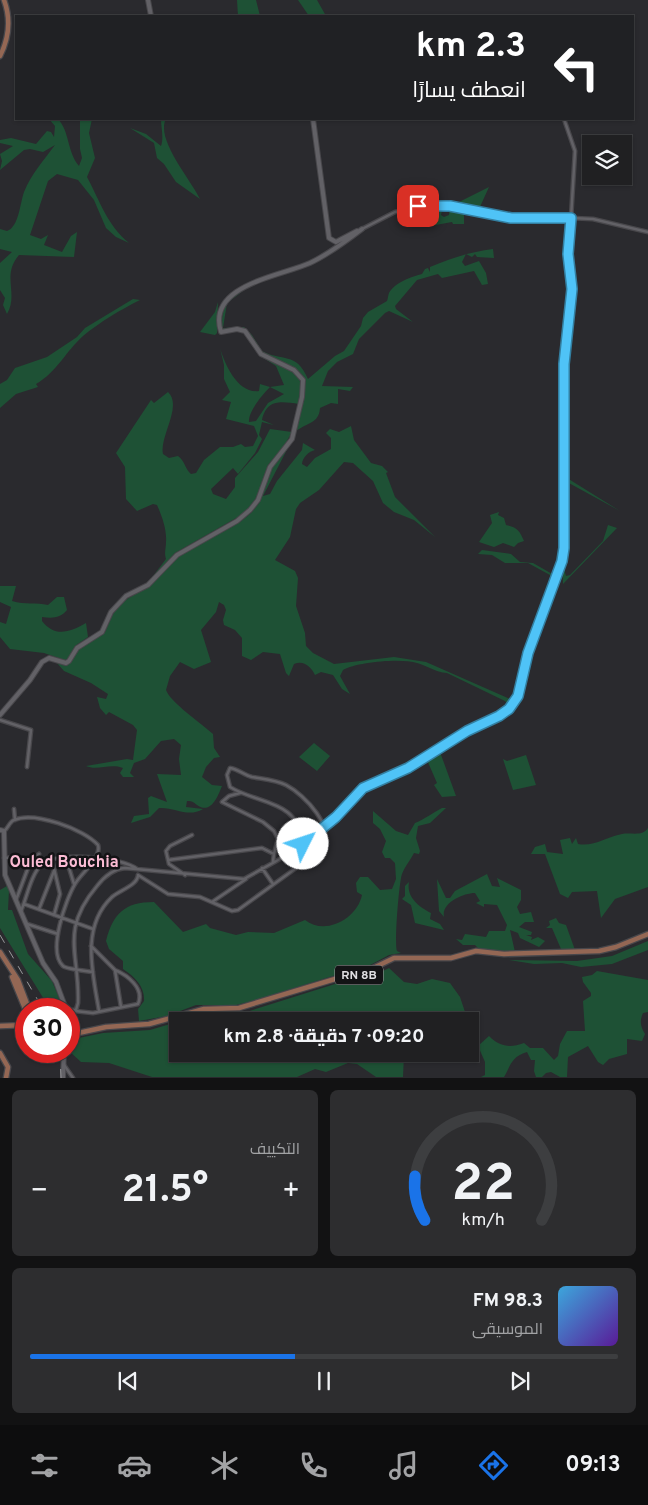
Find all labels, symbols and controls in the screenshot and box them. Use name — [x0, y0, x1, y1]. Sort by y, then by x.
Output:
text: 2.3 km — [416, 25, 526, 69]
icon: left — [544, 35, 609, 100]
text: انعطف يسارًا — [412, 78, 526, 105]
map controls — [582, 135, 632, 185]
button: layers — [582, 135, 632, 185]
pin — [397, 185, 439, 227]
icon: arrive — [404, 192, 432, 220]
position arrow — [276, 817, 328, 869]
district label: Ouled Bouchia — [9, 853, 119, 873]
road number: RN 8B — [335, 966, 383, 984]
speed limit sign: 30 — [15, 998, 80, 1063]
text: 09:20 · 7 دقيقة · 2.8 km — [224, 1025, 424, 1049]
text: التكييف — [250, 1140, 300, 1160]
text: 22 — [451, 1153, 515, 1219]
text: 21.5° — [122, 1167, 208, 1216]
text: − — [30, 1174, 48, 1210]
text: + — [282, 1174, 300, 1210]
text: km/h — [461, 1209, 505, 1232]
text: 98.3 FM — [473, 1289, 543, 1313]
text: الموسيقى — [472, 1320, 543, 1340]
icon: previous — [114, 1367, 142, 1395]
icon: pause — [310, 1367, 338, 1395]
icon: next — [506, 1367, 534, 1395]
icon: filters — [27, 1448, 62, 1483]
icon: car — [117, 1448, 152, 1483]
icon: climate — [207, 1448, 242, 1483]
icon: phone — [296, 1448, 331, 1483]
icon: music — [386, 1448, 421, 1483]
icon: directions — [476, 1448, 511, 1483]
text: 09:13 — [565, 1452, 621, 1479]

